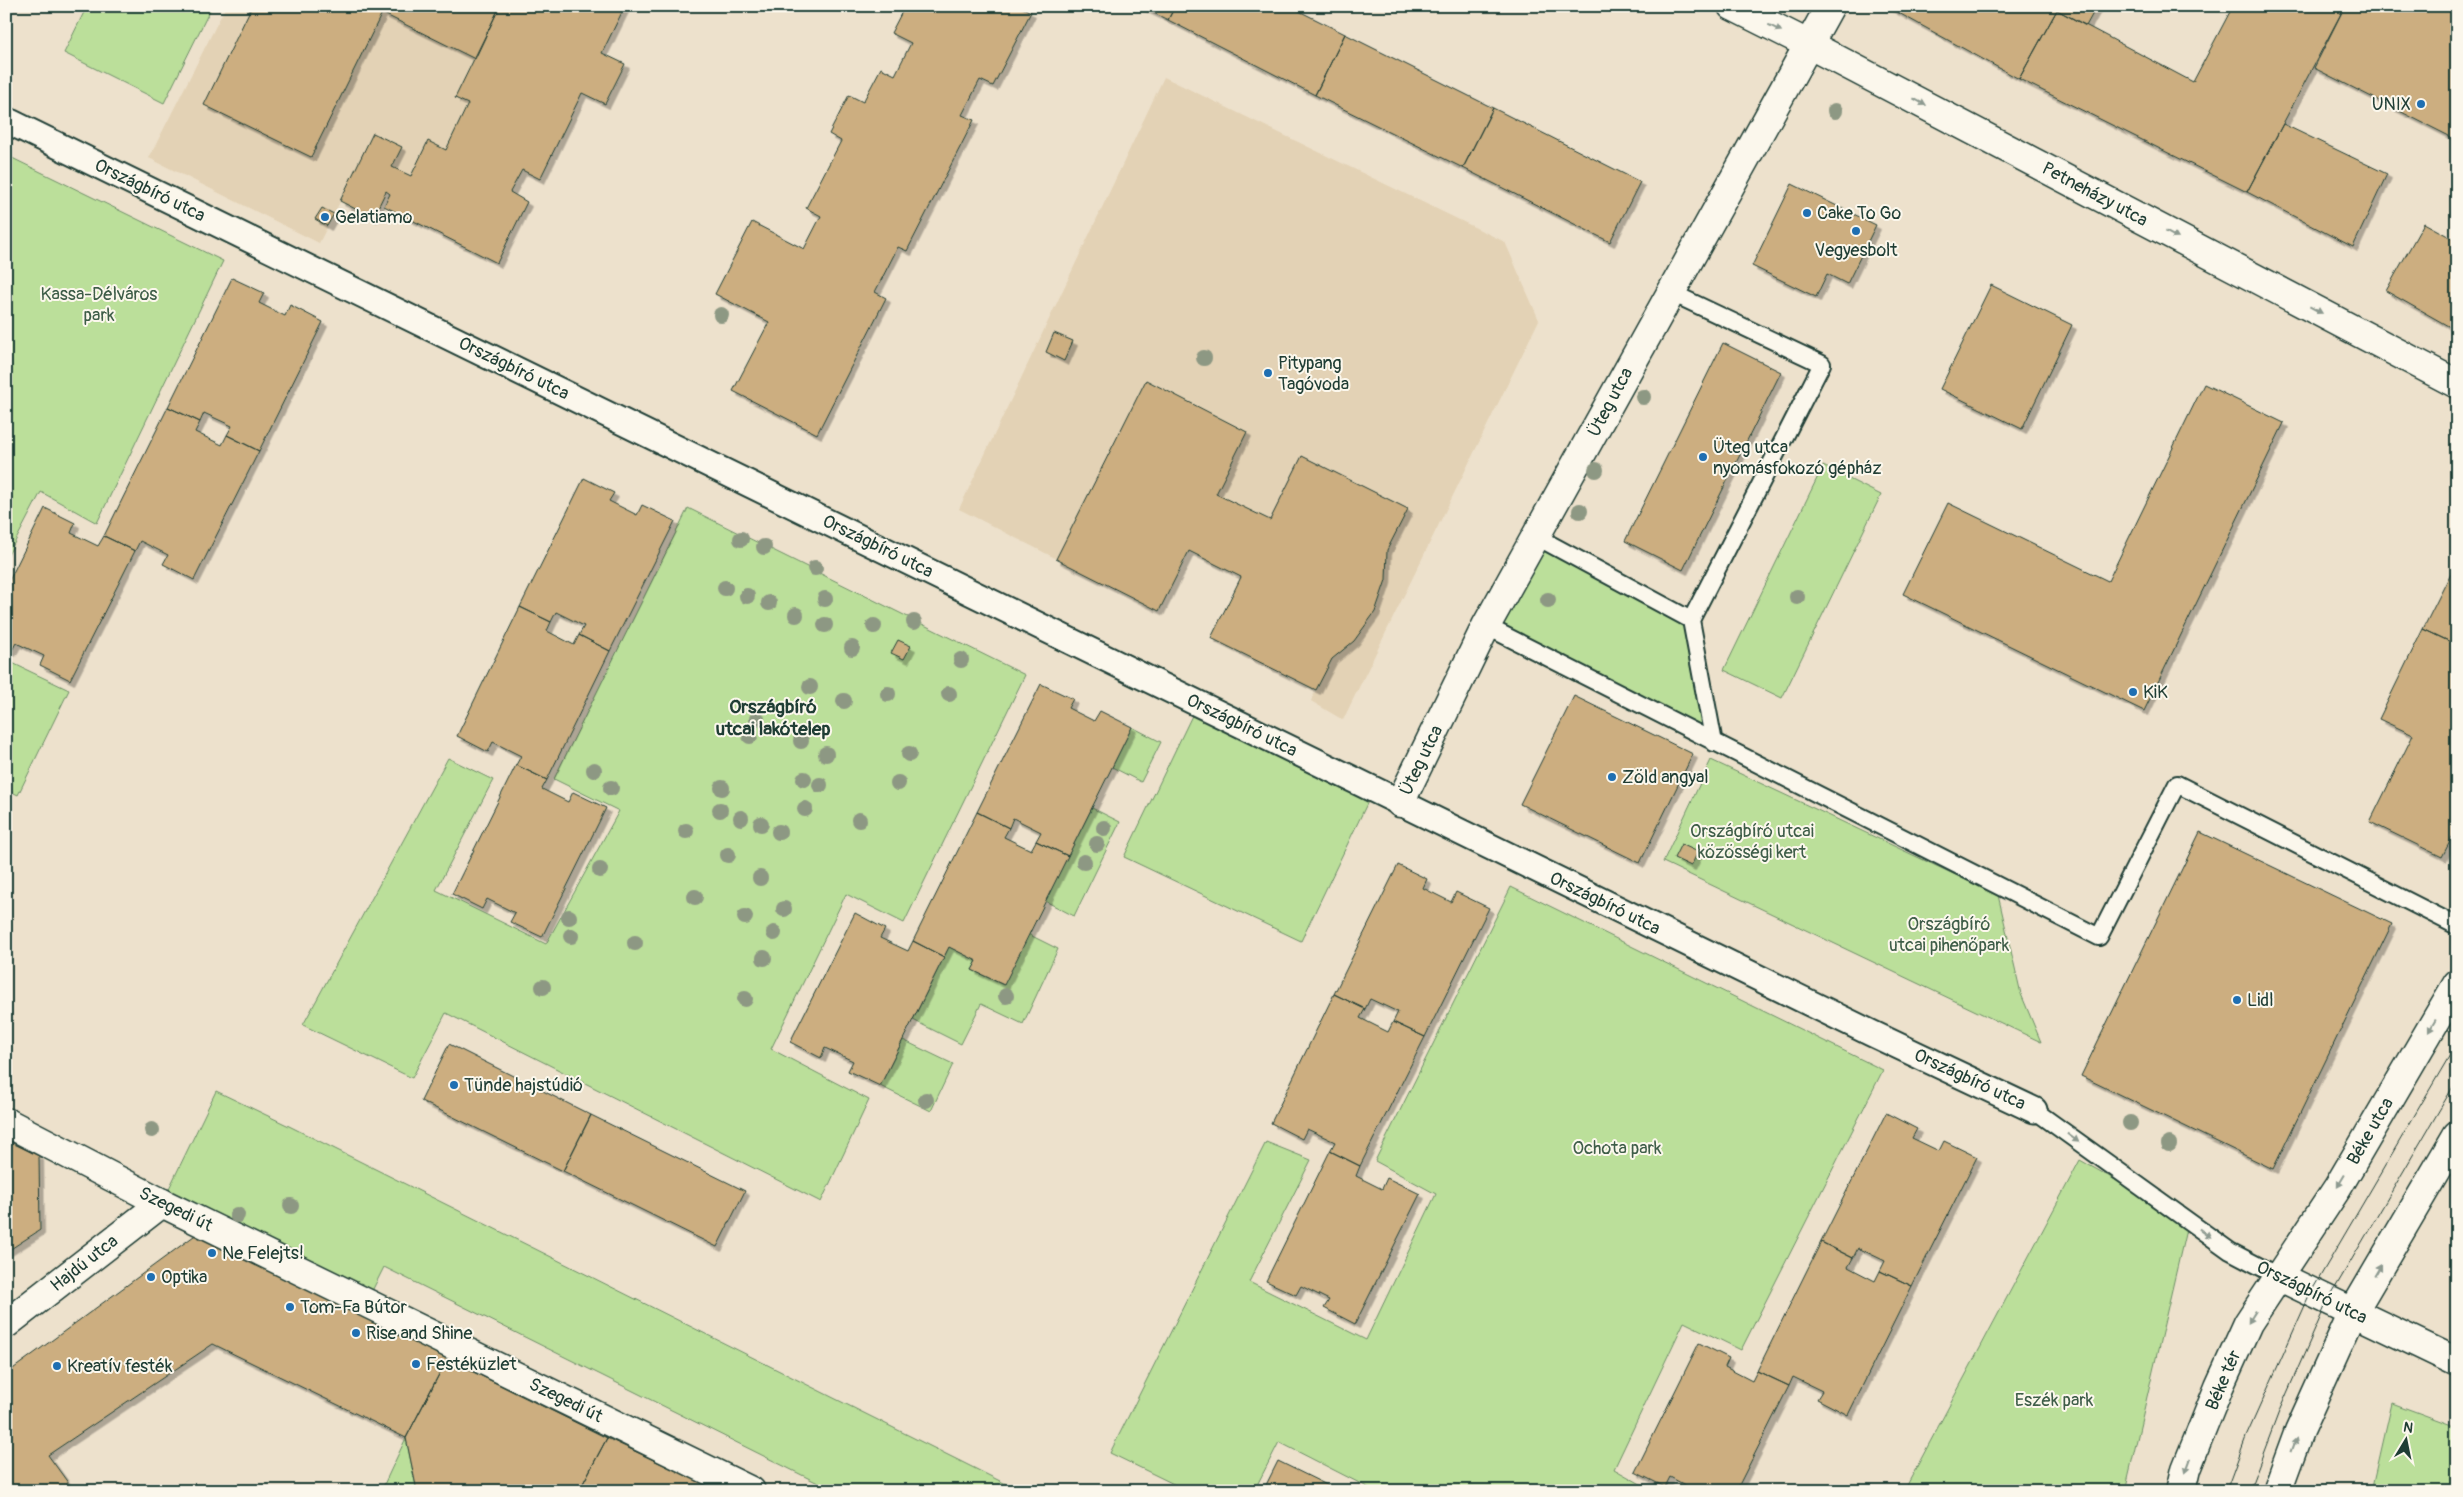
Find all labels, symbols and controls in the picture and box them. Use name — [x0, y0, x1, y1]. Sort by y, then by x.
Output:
one-way arrow — [1768, 24, 1783, 32]
place label: UNIX — [2372, 93, 2411, 116]
one-way arrow — [1913, 98, 1927, 106]
marker: UNIX — [2415, 98, 2427, 110]
street label: Országbíró utca — [91, 154, 209, 227]
street label: Petneházy utca — [2038, 157, 2152, 232]
place label: Cake To Go — [1817, 202, 1901, 225]
place label: Gelatiamo — [335, 206, 413, 229]
marker: Cake To Go — [1801, 207, 1813, 219]
marker: Gelatiamo — [319, 211, 331, 223]
marker: Vegyesbolt — [1850, 225, 1862, 237]
one-way arrow — [2165, 231, 2180, 239]
place label: Vegyesbolt — [1814, 239, 1898, 262]
park label: Kassa-Délváros park — [41, 283, 157, 327]
one-way arrow — [2309, 306, 2323, 314]
street label: Országbíró utca — [455, 332, 573, 405]
place label: Pitypang Tagóvoda — [1278, 352, 1349, 396]
street label: Üteg utca — [1583, 364, 1638, 441]
marker: Pitypang Tagóvoda — [1262, 367, 1274, 379]
place label: Üteg utca nyomásfokozó gépház — [1713, 436, 1882, 480]
marker: Üteg utca nyomásfokozó gépház — [1697, 451, 1709, 463]
street label: Országbíró utca — [819, 510, 937, 583]
place label: KiK — [2143, 681, 2168, 704]
marker: KiK — [2127, 686, 2139, 698]
street label: Országbíró utca — [1183, 689, 1301, 762]
district label: Országbíró utcai lakótelep — [716, 695, 830, 741]
street label: Üteg utca — [1395, 721, 1448, 799]
place label: Zöld angyal — [1622, 766, 1709, 789]
marker: Zöld angyal — [1606, 771, 1618, 783]
park label: Országbíró utcai közösségi kert — [1690, 820, 1814, 864]
street label: Országbíró utca — [1546, 867, 1664, 940]
park label: Országbíró utcai pihenőpark — [1889, 913, 2010, 957]
place label: Lidl — [2247, 989, 2273, 1012]
marker: Lidl — [2231, 994, 2243, 1006]
one-way arrow — [2428, 1019, 2437, 1032]
street label: Országbíró utca — [1910, 1044, 2029, 1115]
place label: Tünde hajstúdió — [464, 1074, 583, 1097]
marker: Tünde hajstúdió — [448, 1079, 460, 1091]
street label: Béke utca — [2342, 1094, 2399, 1169]
one-way arrow — [2067, 1133, 2080, 1143]
park label: Ochota park — [1572, 1137, 1662, 1160]
one-way arrow — [2337, 1174, 2345, 1189]
street label: Szegedi út — [135, 1182, 217, 1237]
one-way arrow — [2198, 1228, 2212, 1238]
street label: Hajdú utca — [46, 1230, 123, 1297]
place label: Ne Felejts! — [222, 1242, 304, 1265]
marker: Ne Felejts! — [206, 1247, 218, 1259]
street label: Országbíró utca — [2253, 1256, 2371, 1329]
one-way arrow — [2373, 1264, 2382, 1277]
place label: Optika — [161, 1266, 207, 1289]
marker: Optika — [145, 1271, 157, 1283]
place label: Tom-Fa Bútor — [300, 1296, 407, 1319]
marker: Tom-Fa Bútor — [284, 1301, 296, 1313]
one-way arrow — [2248, 1310, 2257, 1324]
place label: Rise and Shine — [366, 1322, 473, 1345]
marker: Rise and Shine — [350, 1327, 362, 1339]
street label: Béke tér — [2201, 1346, 2247, 1414]
place label: Festéküzlet — [426, 1353, 517, 1376]
place label: Kreatív festék — [67, 1355, 173, 1378]
marker: Festéküzlet — [410, 1358, 422, 1370]
marker: Kreatív festék — [51, 1360, 63, 1372]
street label: Szegedi út — [525, 1373, 607, 1428]
park label: Eszék park — [2015, 1389, 2094, 1412]
north arrow — [2380, 1414, 2430, 1464]
text: N — [2402, 1418, 2414, 1437]
one-way arrow — [2290, 1437, 2298, 1452]
one-way arrow — [2184, 1459, 2192, 1474]

